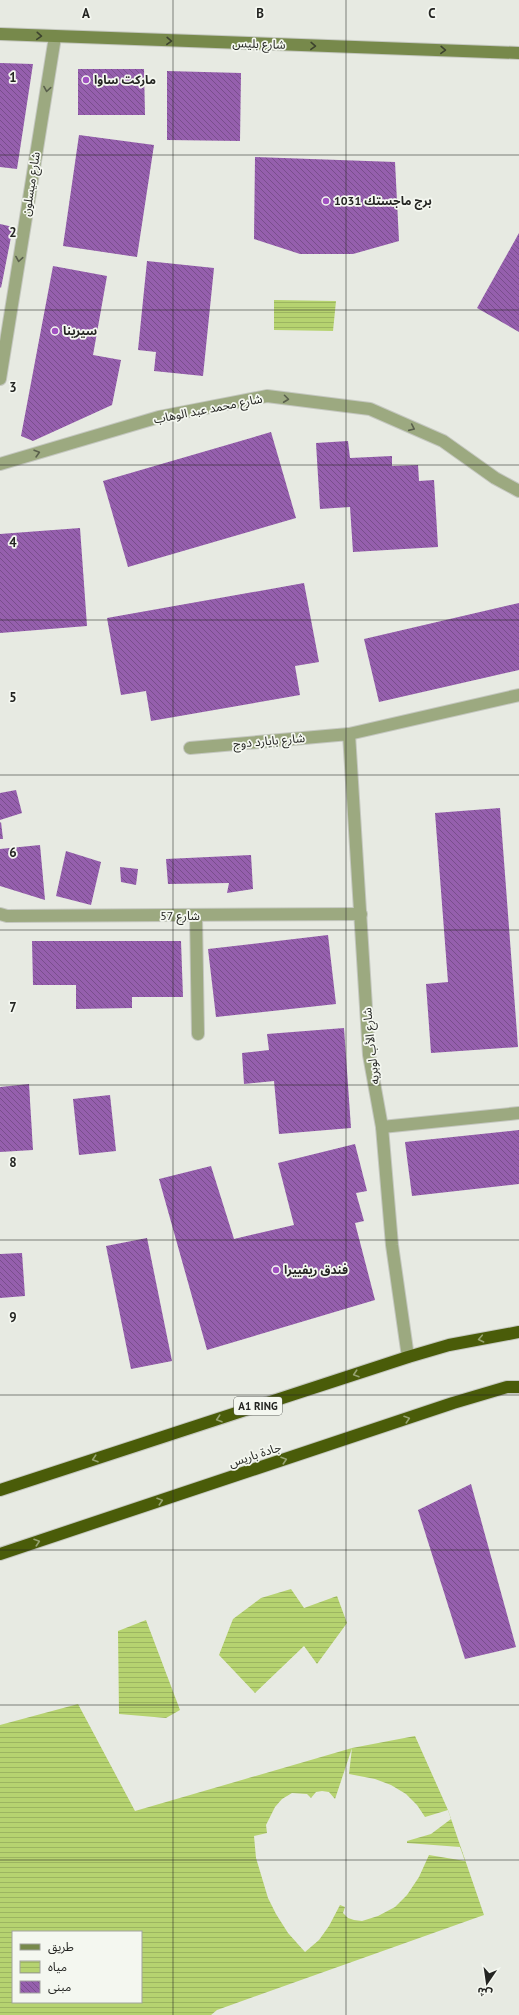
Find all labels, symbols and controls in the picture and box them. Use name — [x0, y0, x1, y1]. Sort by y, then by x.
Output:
text: A — [82, 5, 90, 22]
text: B — [256, 5, 264, 22]
text: C — [428, 5, 436, 22]
one-way arrow — [36, 32, 42, 41]
street label: شارع بليس — [232, 35, 286, 54]
one-way arrow — [166, 37, 172, 45]
one-way arrow — [310, 42, 316, 50]
one-way arrow — [440, 46, 446, 55]
text: 1 — [9, 69, 17, 86]
place label: ماركت ساوا — [94, 72, 156, 87]
marker: ماركت ساوا — [81, 75, 91, 85]
one-way arrow — [43, 86, 52, 93]
street label: شارع ميسلون — [18, 151, 45, 218]
place label: برج ماجستك 1031 — [334, 193, 432, 210]
marker: برج ماجستك 1031 — [321, 196, 331, 206]
text: 2 — [9, 224, 17, 241]
one-way arrow — [15, 256, 24, 262]
place label: سيرينا — [63, 323, 97, 338]
marker: سيرينا — [50, 326, 60, 336]
text: 3 — [9, 379, 17, 396]
street label: شارع محمد عبد الوهاب — [152, 391, 264, 428]
one-way arrow — [283, 394, 289, 403]
one-way arrow — [408, 423, 415, 431]
one-way arrow — [34, 449, 41, 458]
text: 4 — [9, 534, 17, 551]
text: 5 — [9, 689, 17, 706]
street label: شارع بايارد دوج — [232, 730, 306, 753]
text: 6 — [9, 844, 17, 861]
street label: شارع 57 — [160, 908, 200, 925]
text: 7 — [9, 999, 17, 1016]
street label: شارع الأب لوبريه — [359, 1007, 384, 1085]
text: 8 — [9, 1154, 17, 1171]
place label: فندق ريفييرا — [284, 1262, 348, 1277]
marker: فندق ريفييرا — [271, 1265, 281, 1275]
text: 9 — [9, 1309, 17, 1326]
one-way arrow — [477, 1334, 484, 1342]
one-way arrow — [352, 1370, 359, 1378]
road number: A1 RING — [234, 1397, 282, 1415]
one-way arrow — [215, 1414, 222, 1423]
one-way arrow — [403, 1415, 410, 1424]
street label: جادة باريس — [227, 1439, 283, 1470]
one-way arrow — [92, 1454, 99, 1463]
one-way arrow — [280, 1456, 287, 1465]
one-way arrow — [157, 1497, 164, 1506]
one-way arrow — [33, 1538, 40, 1547]
legend — [12, 1931, 142, 2003]
text: طريق — [48, 1939, 74, 1955]
text: مياه — [48, 1959, 67, 1974]
north arrow — [467, 1963, 507, 2003]
text: مبنى — [48, 1979, 71, 1994]
text: ش — [476, 1984, 494, 2001]

